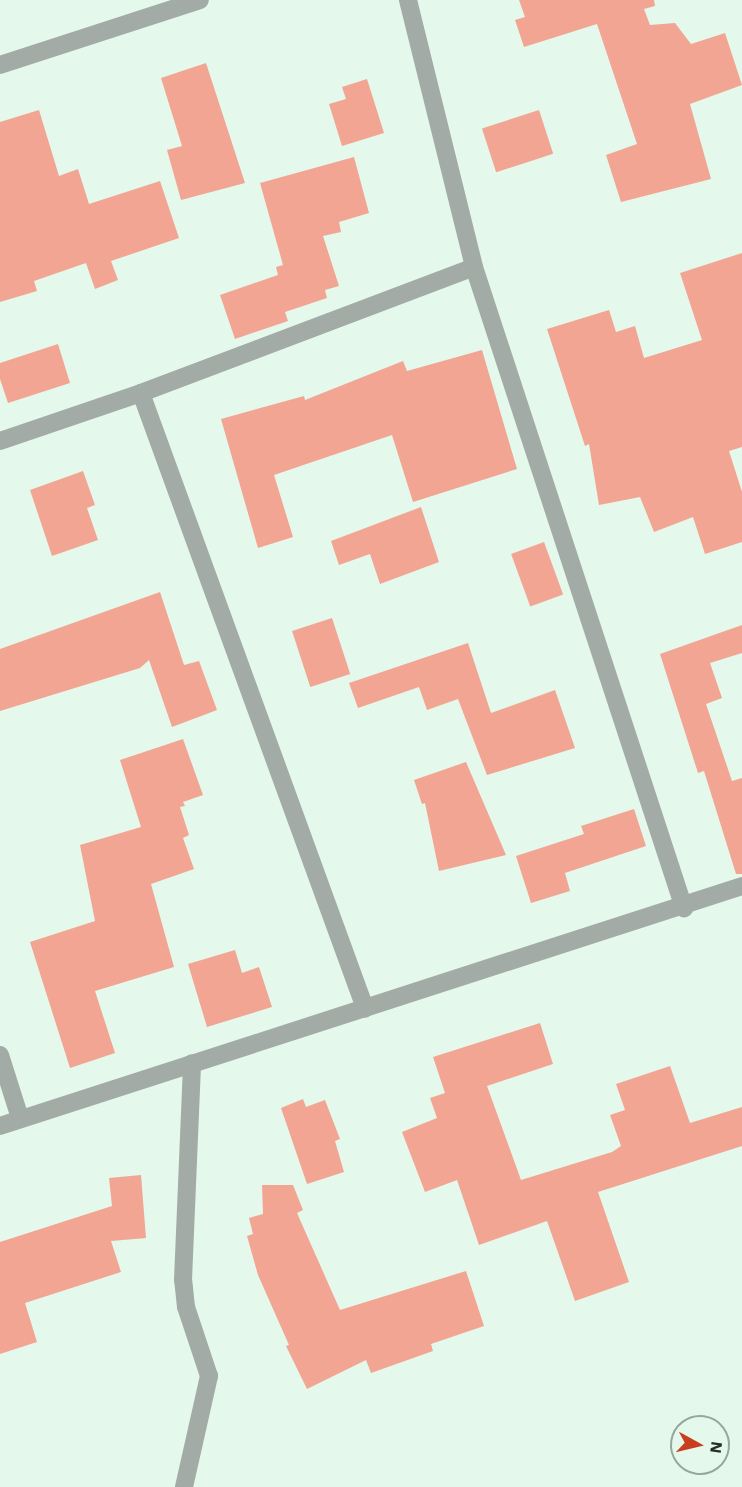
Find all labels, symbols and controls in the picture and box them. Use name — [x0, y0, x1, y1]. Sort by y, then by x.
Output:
north arrow — [670, 1415, 730, 1475]
text: N — [706, 1440, 727, 1454]

